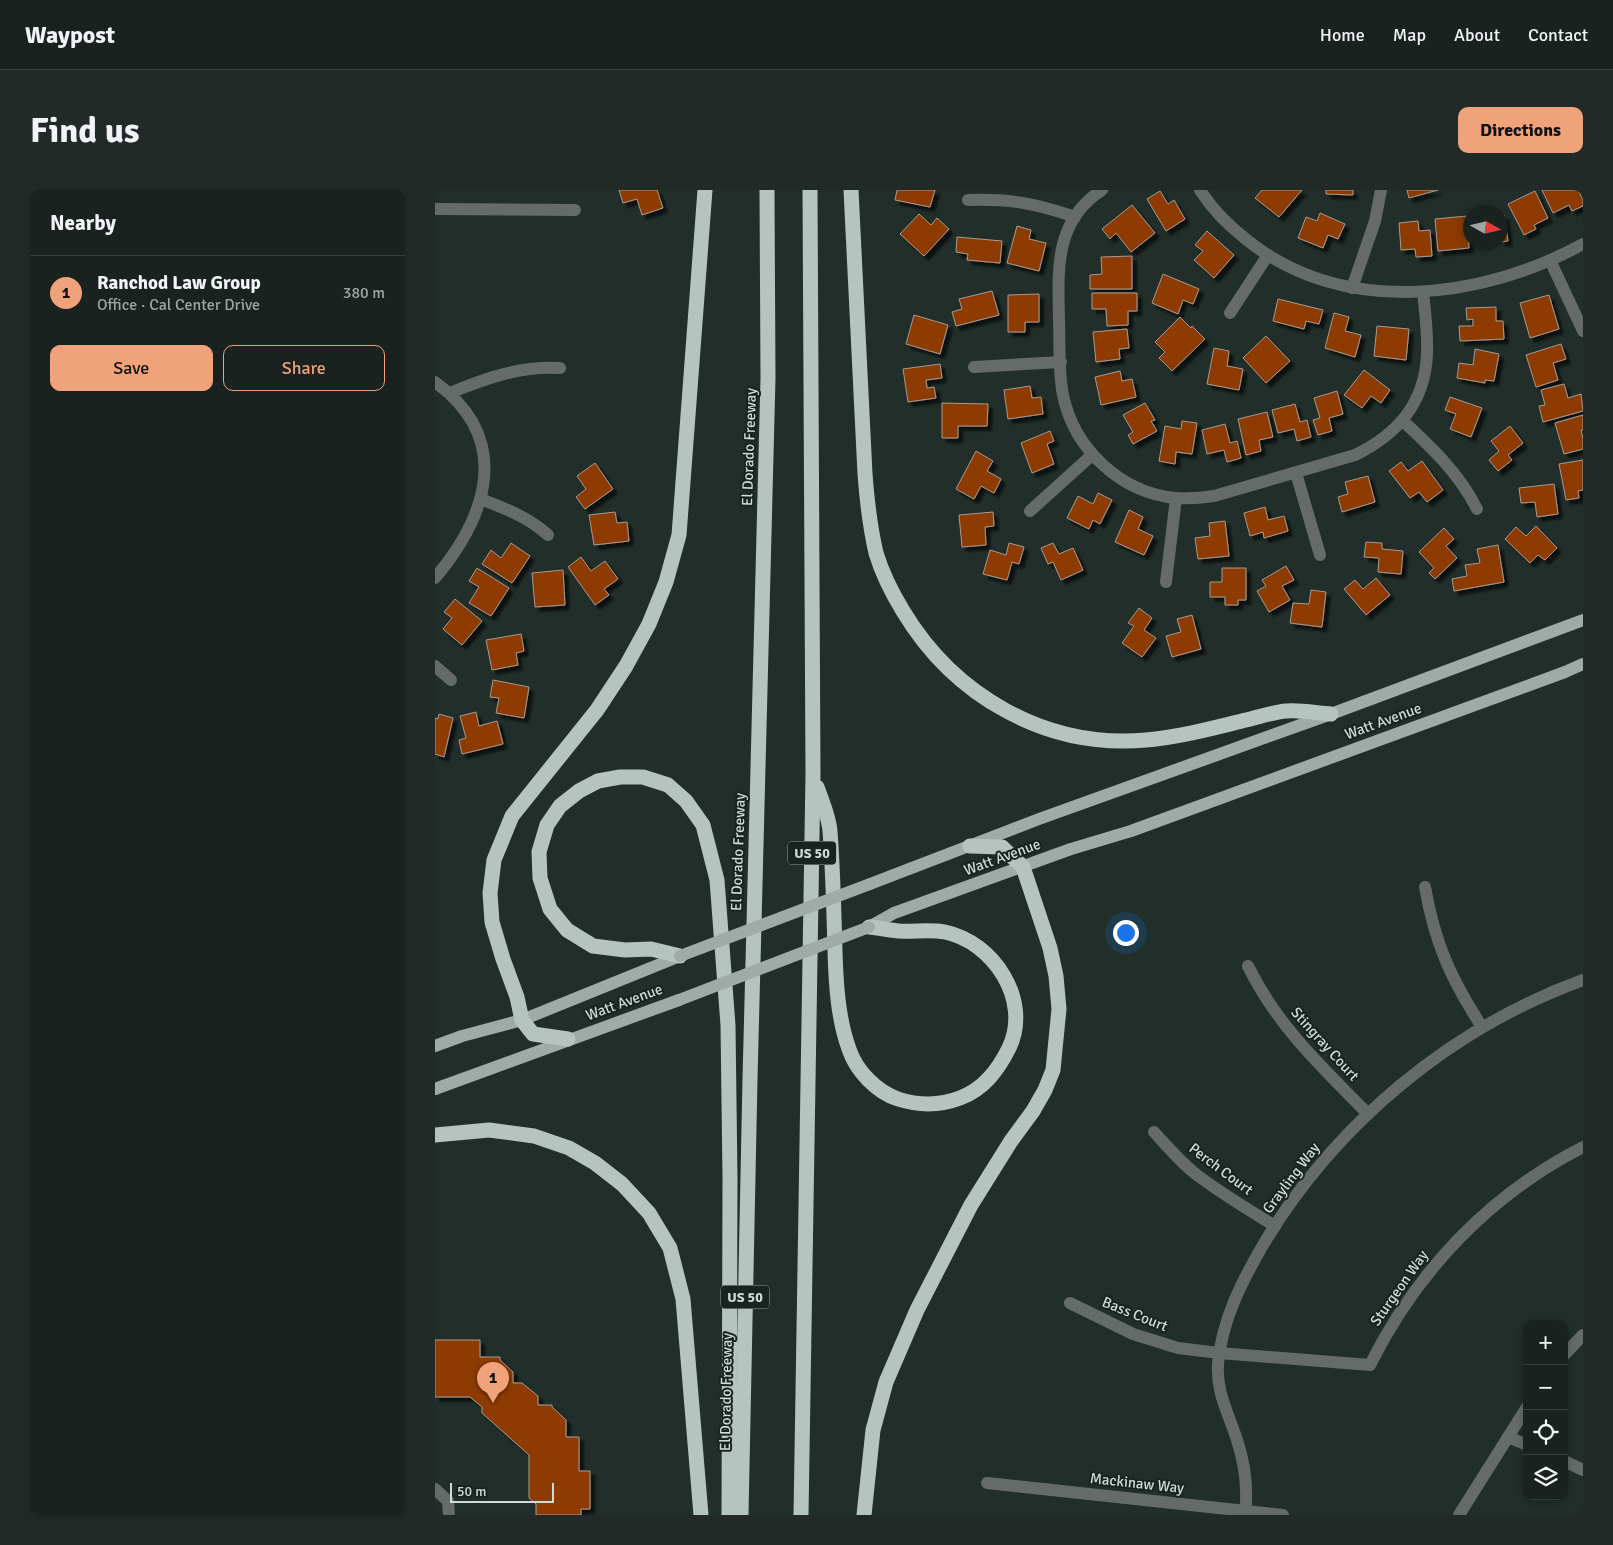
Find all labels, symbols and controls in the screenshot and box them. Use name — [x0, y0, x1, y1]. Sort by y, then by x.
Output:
text: Waypost — [25, 20, 115, 50]
text: Home — [1320, 24, 1365, 46]
text: Map — [1393, 24, 1426, 46]
text: About — [1454, 24, 1500, 46]
text: Contact — [1528, 24, 1588, 46]
button: Directions — [1458, 107, 1583, 153]
text: Find us — [30, 109, 140, 152]
north arrow — [1463, 205, 1508, 250]
text: Nearby — [50, 210, 116, 236]
text: Ranchod Law Group — [97, 271, 261, 295]
text: 1 — [62, 283, 70, 303]
text: 380 m — [343, 283, 385, 303]
text: Office · Cal Center Drive — [97, 295, 260, 315]
button: Save — [50, 345, 213, 391]
button: Share — [223, 345, 385, 391]
street label: El Dorado Freeway — [738, 388, 760, 506]
street label: Watt Avenue — [1342, 699, 1424, 743]
street label: El Dorado Freeway — [727, 793, 749, 911]
street label: Watt Avenue — [961, 835, 1043, 879]
road number: US 50 — [788, 841, 836, 864]
your location — [1113, 920, 1139, 946]
street label: Watt Avenue — [583, 980, 665, 1024]
street label: Stingray Court — [1287, 1003, 1363, 1085]
street label: Perch Court — [1185, 1139, 1257, 1199]
street label: Grayling Way — [1259, 1139, 1323, 1217]
street label: Sturgeon Way — [1366, 1247, 1432, 1329]
road number: US 50 — [721, 1286, 769, 1308]
street label: Bass Court — [1100, 1293, 1170, 1335]
map controls — [1523, 1320, 1568, 1500]
button: + — [1523, 1320, 1568, 1365]
street label: El Dorado Freeway — [716, 1333, 736, 1451]
pin: 1 — [477, 1362, 509, 1403]
button: − — [1523, 1365, 1568, 1410]
button: locate — [1523, 1410, 1568, 1455]
button: layers — [1523, 1455, 1568, 1500]
street label: Mackinaw Way — [1089, 1469, 1185, 1497]
scale bar — [450, 1480, 554, 1503]
text: 50 m — [457, 1483, 486, 1500]

